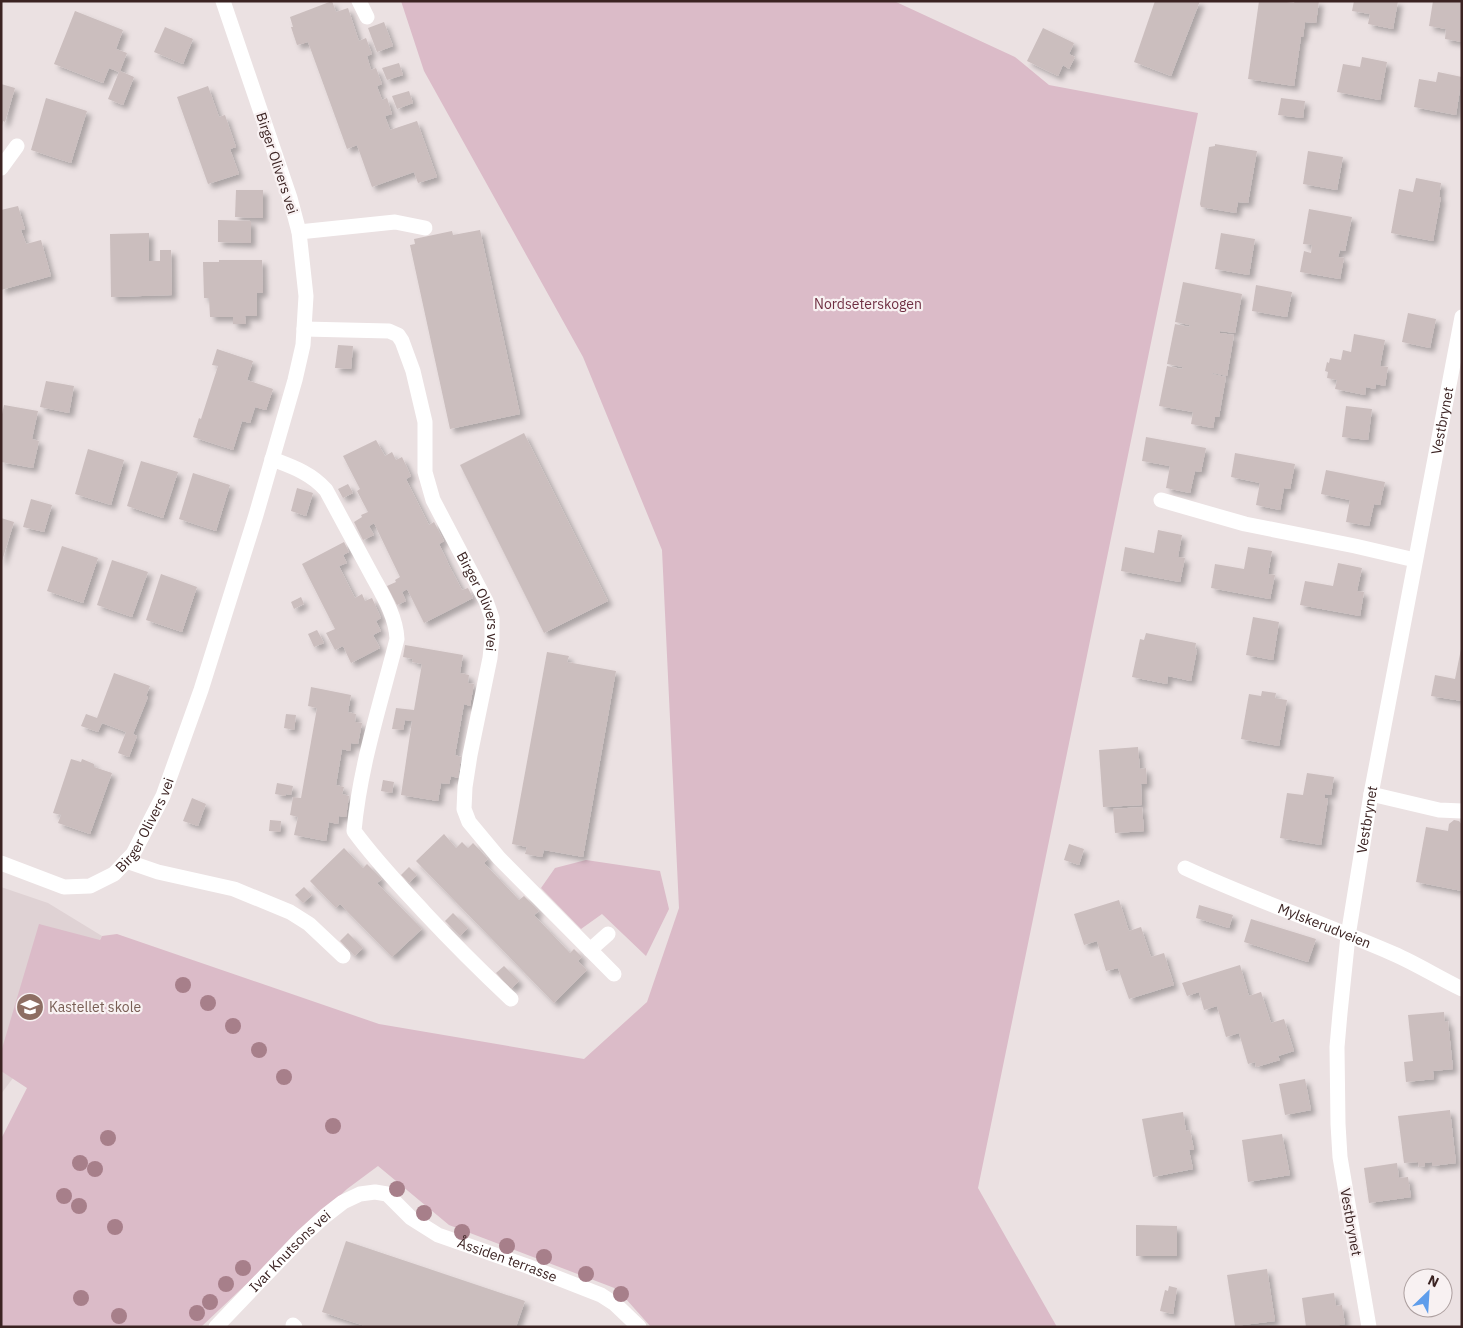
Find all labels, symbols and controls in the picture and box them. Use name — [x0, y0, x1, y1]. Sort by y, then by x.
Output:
street label: Birger Olivers vei — [252, 110, 302, 216]
park label: Nordseterskogen — [814, 295, 922, 313]
street label: Vestbrynet — [1427, 385, 1457, 456]
street label: Birger Olivers vei — [453, 549, 501, 652]
street label: Birger Olivers vei — [111, 775, 178, 876]
street label: Vestbrynet — [1353, 784, 1381, 855]
street label: Mylskerudveien — [1275, 899, 1374, 952]
school or university icon: Kastellet skole — [15, 992, 45, 1022]
place label: Kastellet skole — [49, 998, 141, 1016]
street label: Vestbrynet — [1336, 1187, 1366, 1257]
street label: Ivar Knutsons vei — [245, 1206, 334, 1296]
street label: Åssiden terrasse — [455, 1233, 560, 1286]
north arrow — [1403, 1268, 1453, 1318]
text: N — [1425, 1271, 1442, 1292]

